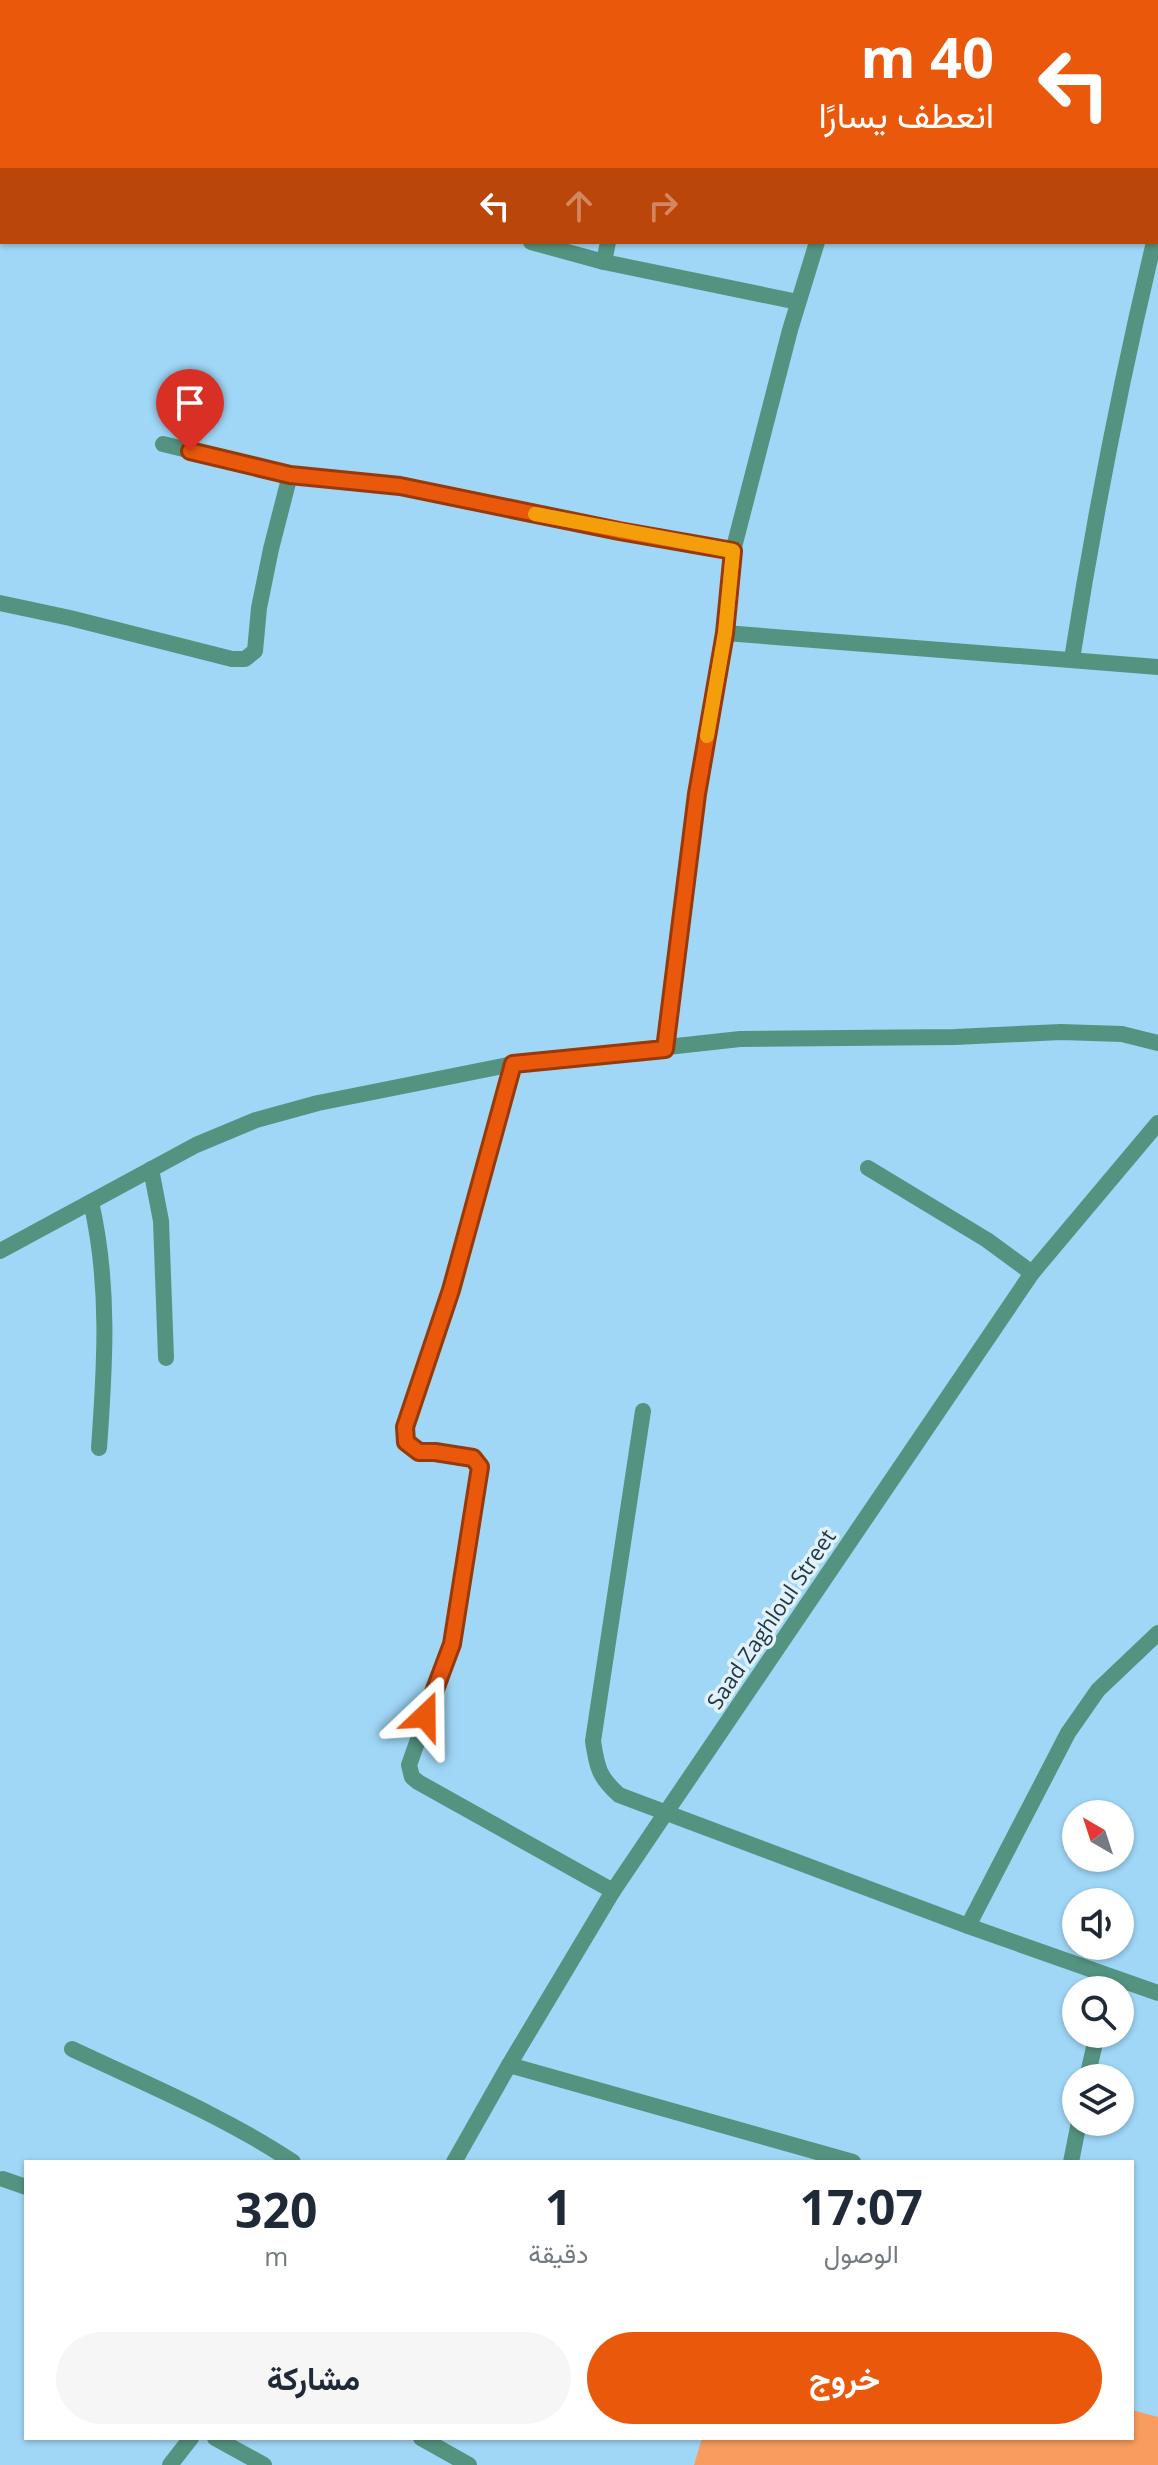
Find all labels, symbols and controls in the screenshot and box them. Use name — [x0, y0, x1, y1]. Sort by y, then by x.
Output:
text: 40 m — [860, 18, 994, 94]
icon: left — [1022, 32, 1126, 136]
text: انعطف يسارًا — [818, 90, 994, 139]
icon: left — [473, 184, 517, 228]
icon: ahead — [557, 184, 601, 228]
icon: right — [641, 184, 685, 228]
pin — [156, 369, 224, 451]
icon: arrive — [168, 381, 212, 425]
street label: Saad Zaghloul Street — [699, 1522, 842, 1714]
position arrow — [383, 1674, 467, 1758]
north arrow — [1062, 1800, 1134, 1872]
map controls — [1062, 1800, 1134, 2136]
button: sound — [1062, 1888, 1134, 1960]
button: search — [1062, 1976, 1134, 2048]
button: layers — [1062, 2064, 1134, 2136]
text: 1 — [545, 2174, 572, 2239]
text: 17:07 — [800, 2174, 923, 2239]
text: 320 — [235, 2177, 317, 2242]
text: دقيقة — [528, 2235, 589, 2271]
text: الوصول — [824, 2235, 899, 2271]
text: m — [264, 2238, 288, 2274]
button: مشاركة — [56, 2332, 571, 2424]
button: خروج — [587, 2332, 1102, 2424]

